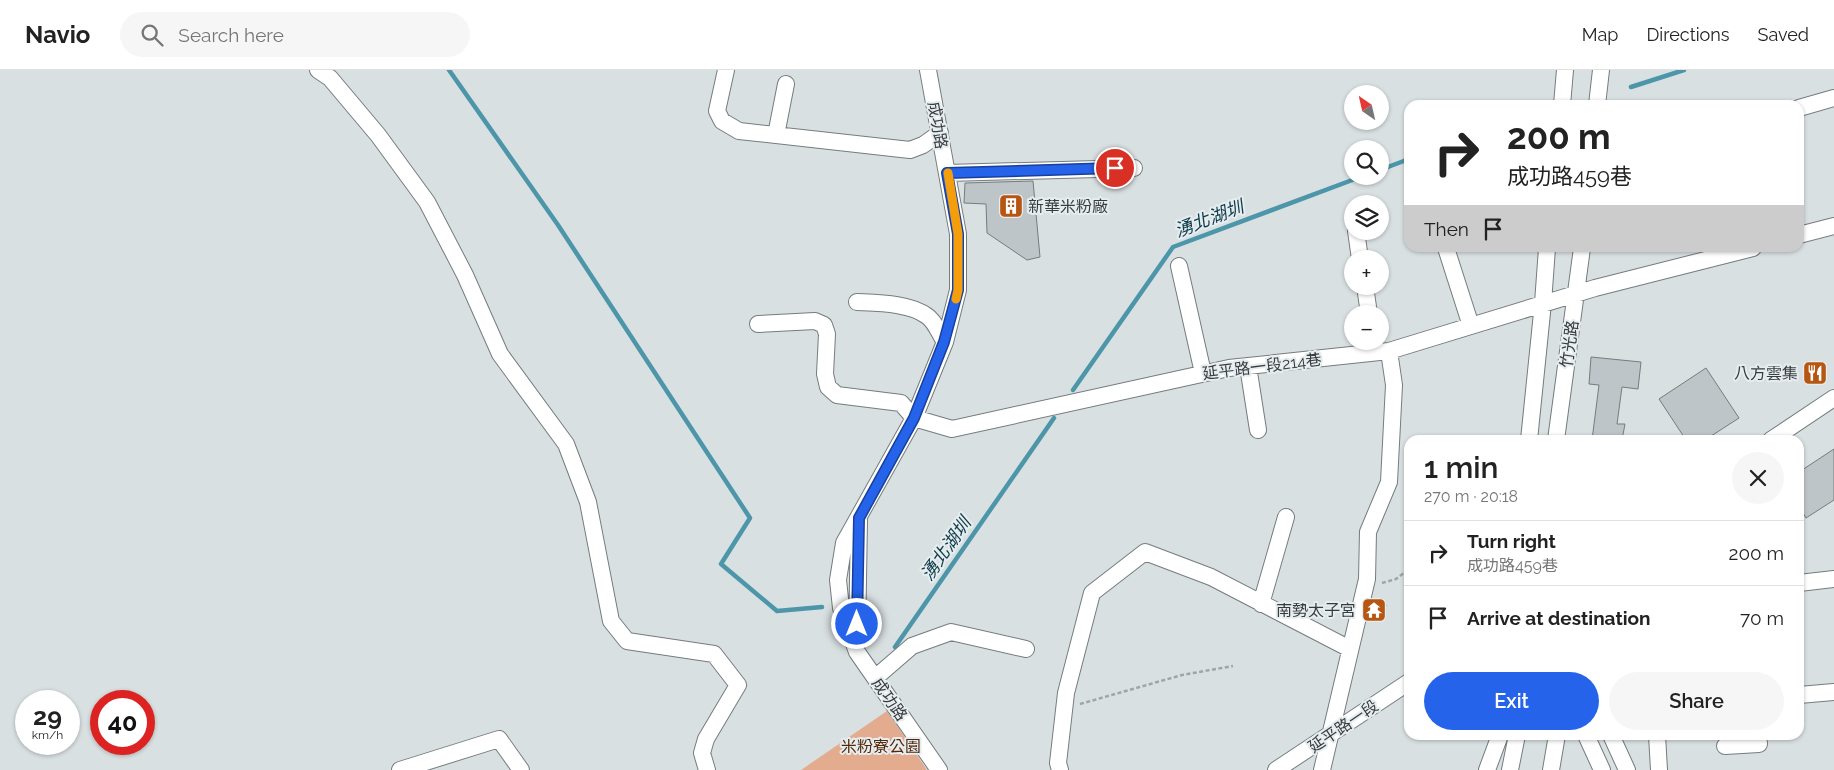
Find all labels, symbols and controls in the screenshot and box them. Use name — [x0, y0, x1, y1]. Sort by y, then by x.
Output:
search box — [120, 12, 470, 57]
text: Navio — [25, 20, 90, 49]
icon: search — [138, 21, 166, 49]
text: Search here — [178, 24, 284, 46]
text: Map — [1582, 24, 1618, 45]
text: Directions — [1646, 24, 1730, 45]
text: Saved — [1758, 24, 1809, 45]
north arrow — [1344, 85, 1389, 130]
map controls — [1344, 85, 1389, 350]
street label: 成功路 — [924, 100, 951, 150]
text: 200 m — [1507, 116, 1611, 157]
icon: right — [1424, 120, 1489, 185]
button: search — [1344, 140, 1389, 185]
pin — [1094, 147, 1136, 189]
icon: arrive — [1101, 154, 1129, 182]
text: 成功路459巷 — [1507, 163, 1632, 189]
building icon: 新華米粉廠 — [998, 193, 1024, 219]
water label: 湧北湖圳 — [1171, 195, 1249, 241]
button: layers — [1344, 195, 1389, 240]
place label: 新華米粉廠 — [1028, 197, 1108, 216]
icon: arrive — [1479, 215, 1507, 243]
text: Then — [1424, 218, 1469, 240]
button: + — [1344, 250, 1389, 295]
button: − — [1344, 305, 1389, 350]
street label: 竹光路 — [1557, 319, 1582, 369]
street label: 延平路一段214巷 — [1201, 350, 1323, 383]
restaurant icon: 八方雲集 — [1802, 360, 1828, 386]
place label: 八方雲集 — [1734, 364, 1798, 383]
text: 1 min — [1424, 450, 1499, 485]
button: close — [1732, 452, 1784, 504]
text: 270 m · 20:18 — [1424, 487, 1518, 506]
water label: 湧北湖圳 — [916, 511, 977, 584]
text: Turn right — [1467, 530, 1556, 552]
icon: right — [1424, 539, 1452, 567]
text: 200 m — [1729, 542, 1784, 564]
text: 成功路459巷 — [1467, 556, 1558, 575]
position arrow — [830, 597, 882, 649]
temple icon: 南勢太子宮 — [1361, 597, 1387, 623]
place label: 南勢太子宮 — [1276, 601, 1356, 620]
icon: arrive — [1424, 604, 1452, 632]
text: Arrive at destination — [1467, 607, 1651, 629]
text: 70 m — [1740, 607, 1784, 629]
button: Exit — [1424, 672, 1599, 730]
button: Share — [1609, 672, 1784, 730]
street label: 成功路 — [868, 674, 911, 724]
speed limit sign: 40 — [90, 690, 155, 755]
street label: 延平路一段 — [1305, 696, 1382, 757]
text: 29 — [33, 701, 62, 731]
text: km/h — [32, 728, 63, 742]
park label: 米粉寮公園 — [841, 737, 921, 756]

